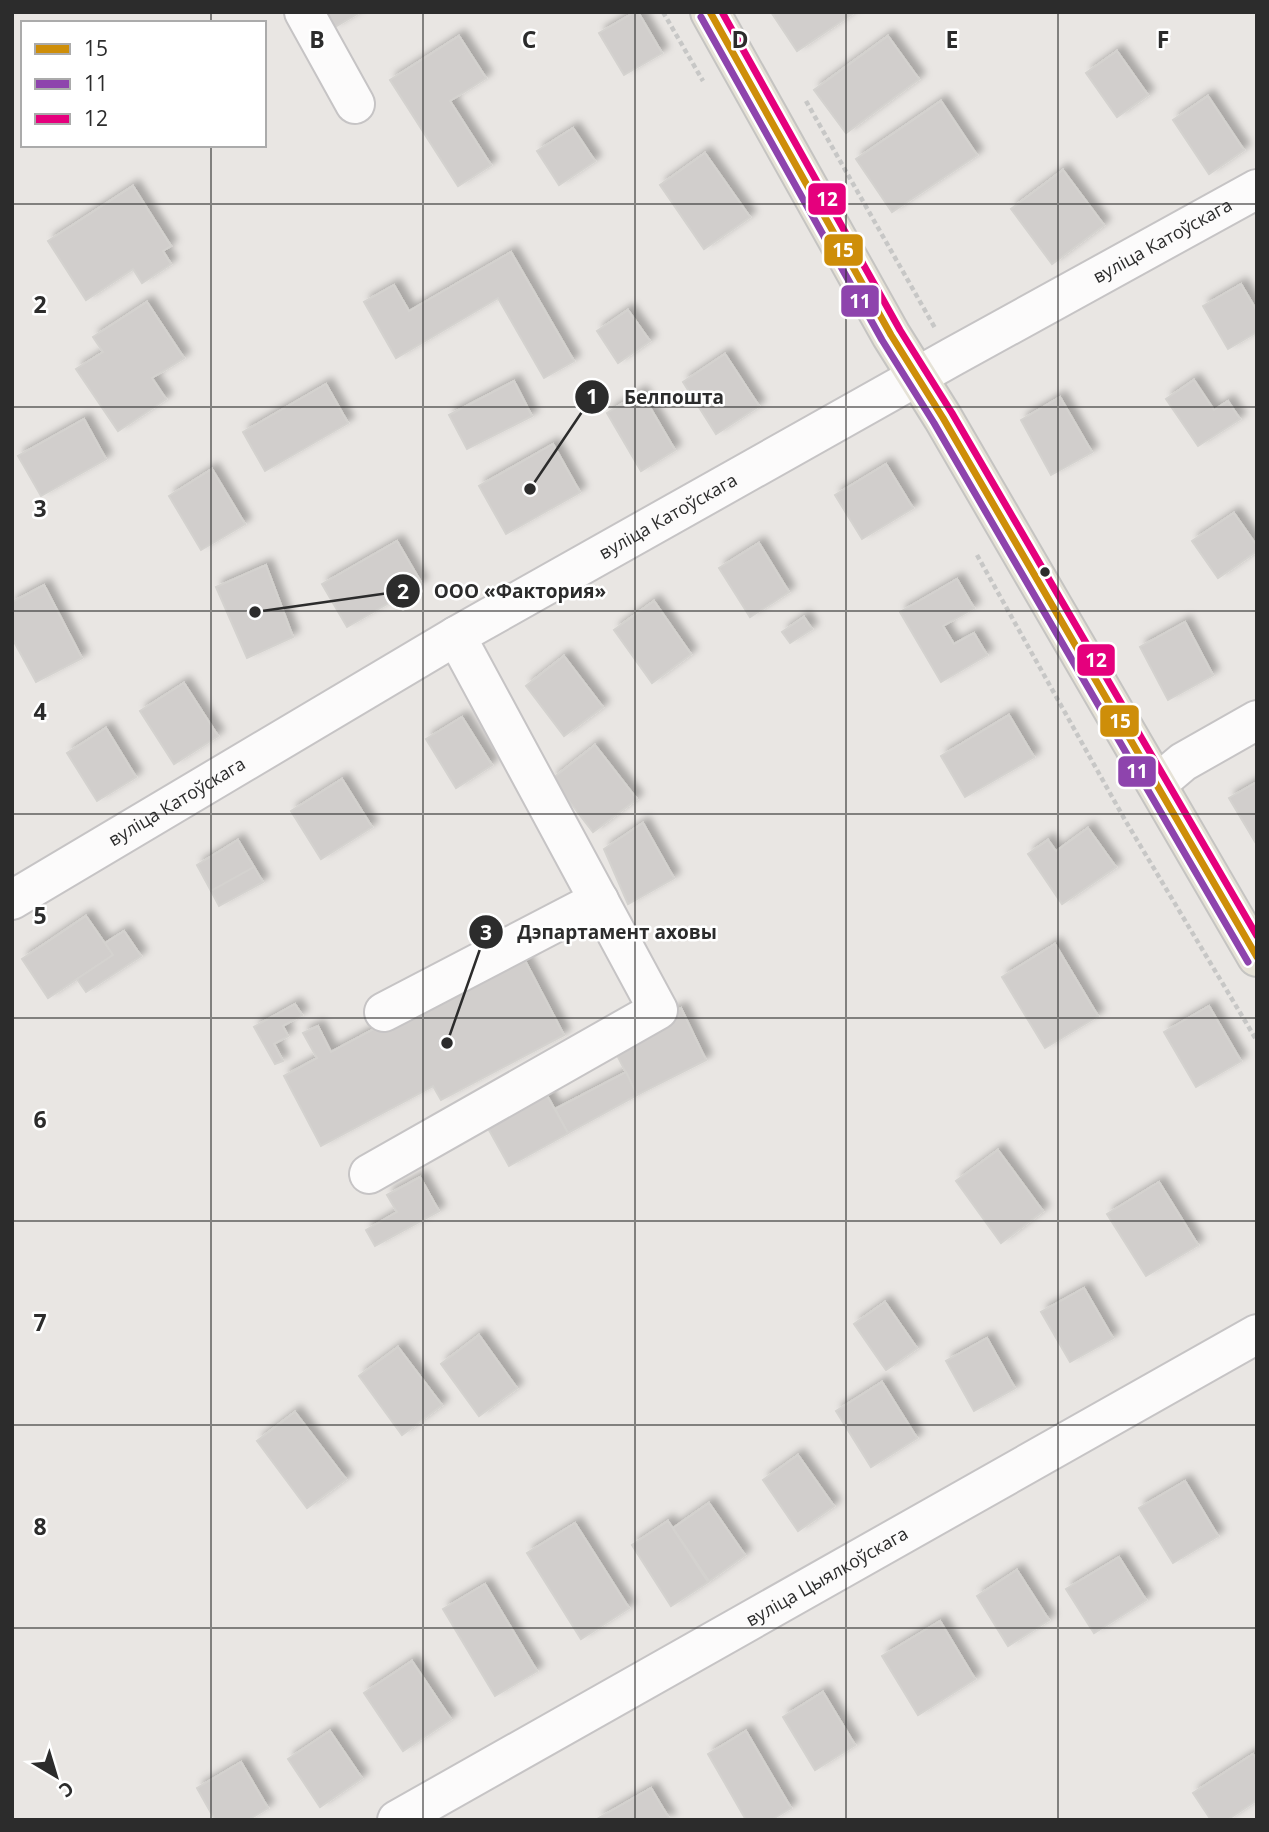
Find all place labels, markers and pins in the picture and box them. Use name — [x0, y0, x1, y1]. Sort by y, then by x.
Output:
callout: Белпошта — [575, 377, 738, 417]
unlabelled marker — [1038, 565, 1052, 579]
callout: ООО «Фактория» — [385, 571, 621, 611]
callout: Дэпартамент аховы — [468, 912, 731, 952]

